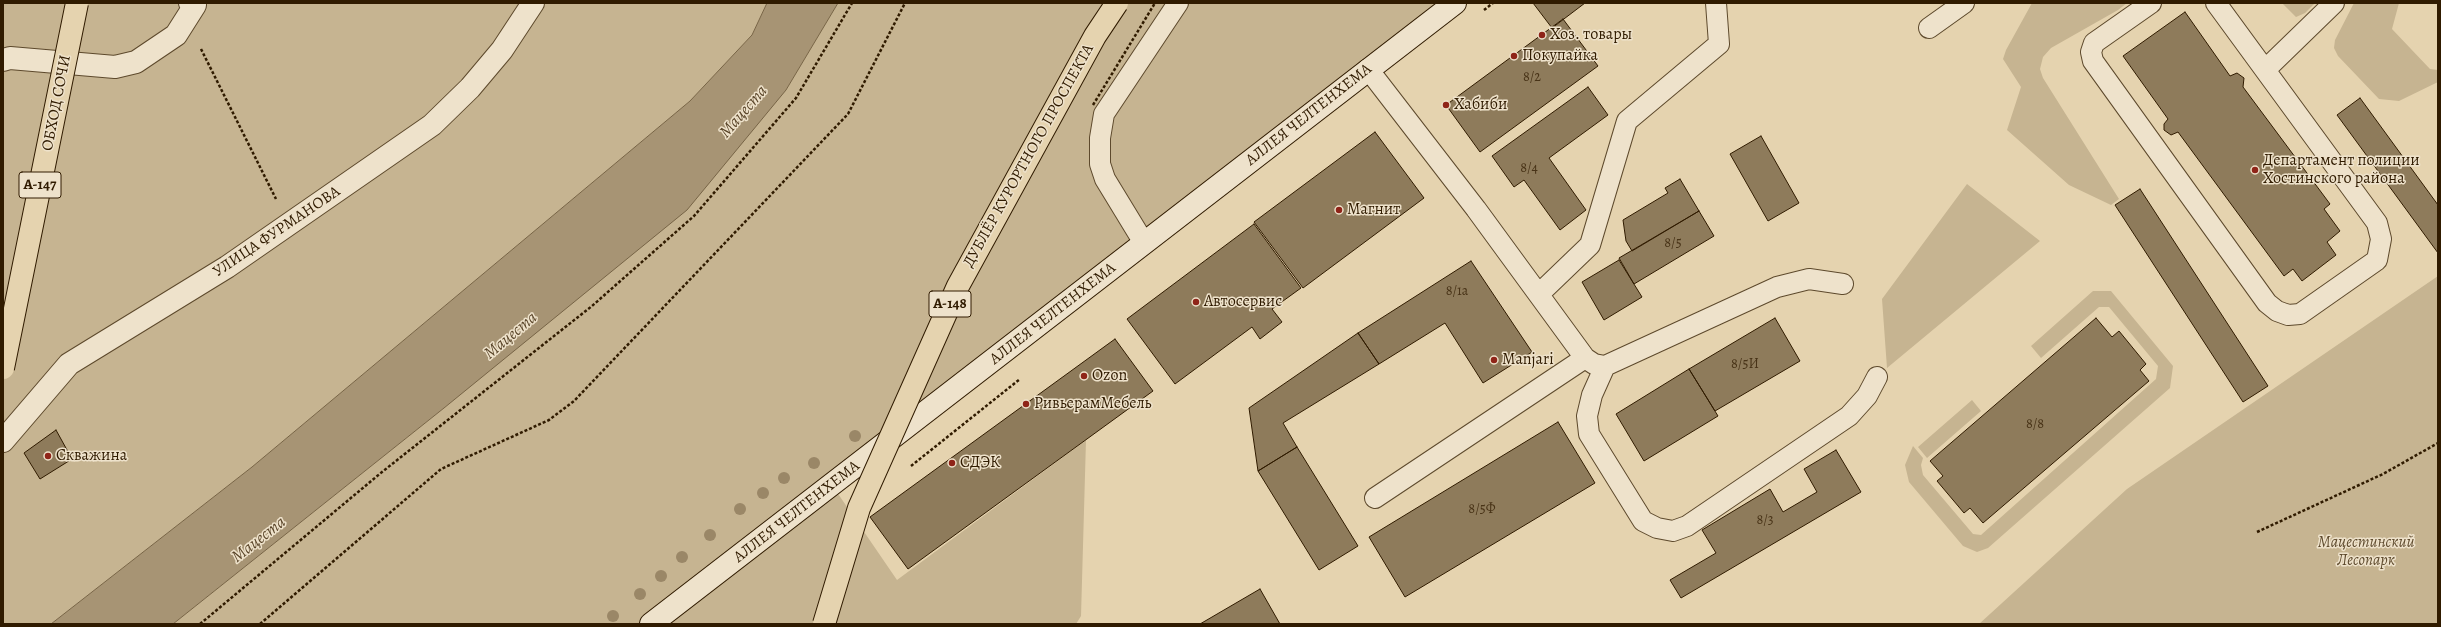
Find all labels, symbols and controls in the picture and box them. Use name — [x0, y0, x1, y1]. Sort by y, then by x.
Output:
place label: Хоз. товары — [1550, 25, 1632, 45]
marker: Хоз. товары — [1537, 30, 1547, 40]
street label: ДУБЛЁР КУРОРТНОГО ПРОСПЕКТА — [959, 41, 1099, 271]
place label: Покупайка — [1522, 46, 1598, 66]
marker: Покупайка — [1509, 51, 1519, 61]
street label: ОБХОД СОЧИ — [38, 53, 76, 153]
street label: АЛЛЕЯ ЧЕЛТЕНХЕМА — [1242, 60, 1376, 170]
house number: 8/2 — [1523, 70, 1541, 86]
water label: Мацеста — [716, 82, 772, 142]
place label: Хабиби — [1454, 95, 1507, 115]
marker: Хабиби — [1441, 100, 1451, 110]
place label: Департамент полиции Хостинского района — [2263, 151, 2420, 189]
house number: 8/4 — [1520, 161, 1538, 177]
marker: Департамент полиции Хостинского района — [2250, 165, 2260, 175]
road number: А-147 — [19, 172, 61, 198]
street label: УЛИЦА ФУРМАНОВА — [210, 182, 344, 282]
place label: Магнит — [1347, 200, 1400, 220]
marker: Магнит — [1334, 205, 1344, 215]
house number: 8/5 — [1664, 236, 1682, 252]
street label: АЛЛЕЯ ЧЕЛТЕНХЕМА — [986, 259, 1120, 369]
house number: 8/1а — [1446, 284, 1468, 300]
road number: А-148 — [929, 291, 971, 317]
place label: Автосервис — [1204, 292, 1282, 312]
marker: Автосервис — [1191, 297, 1201, 307]
water label: Мацеста — [480, 308, 542, 364]
place label: Manjari — [1502, 350, 1554, 370]
marker: Manjari — [1489, 355, 1499, 365]
house number: 8/5И — [1731, 357, 1759, 373]
place label: Ozon — [1092, 366, 1127, 386]
marker: Ozon — [1079, 371, 1089, 381]
place label: РивьерамМебель — [1034, 394, 1152, 414]
marker: РивьерамМебель — [1021, 399, 1031, 409]
house number: 8/8 — [2026, 417, 2044, 433]
place label: Скважина — [56, 446, 127, 466]
marker: Скважина — [43, 451, 53, 461]
place label: СДЭК — [960, 453, 1000, 473]
street label: АЛЛЕЯ ЧЕЛТЕНХЕМА — [730, 457, 864, 567]
marker: СДЭК — [947, 458, 957, 468]
house number: 8/5Ф — [1468, 502, 1496, 518]
water label: Мацеста — [228, 513, 290, 567]
house number: 8/3 — [1756, 513, 1774, 529]
park label: Мацестинский Лесопарк — [2318, 533, 2414, 571]

